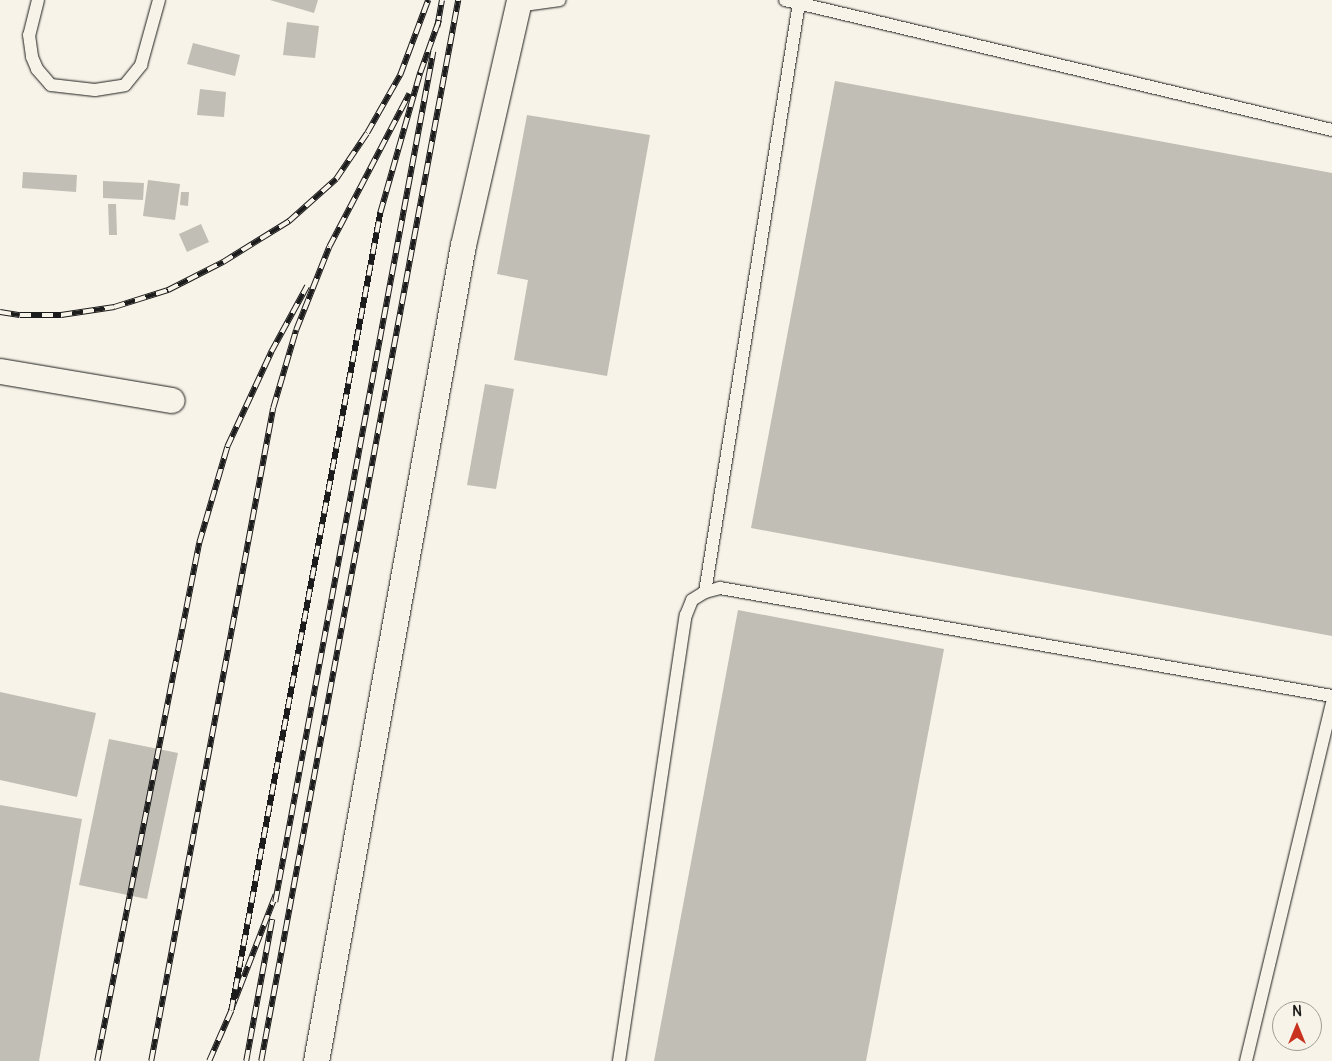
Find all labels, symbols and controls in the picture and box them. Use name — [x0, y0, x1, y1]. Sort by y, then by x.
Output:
north arrow — [1272, 1001, 1322, 1051]
text: N — [1292, 1003, 1302, 1020]

